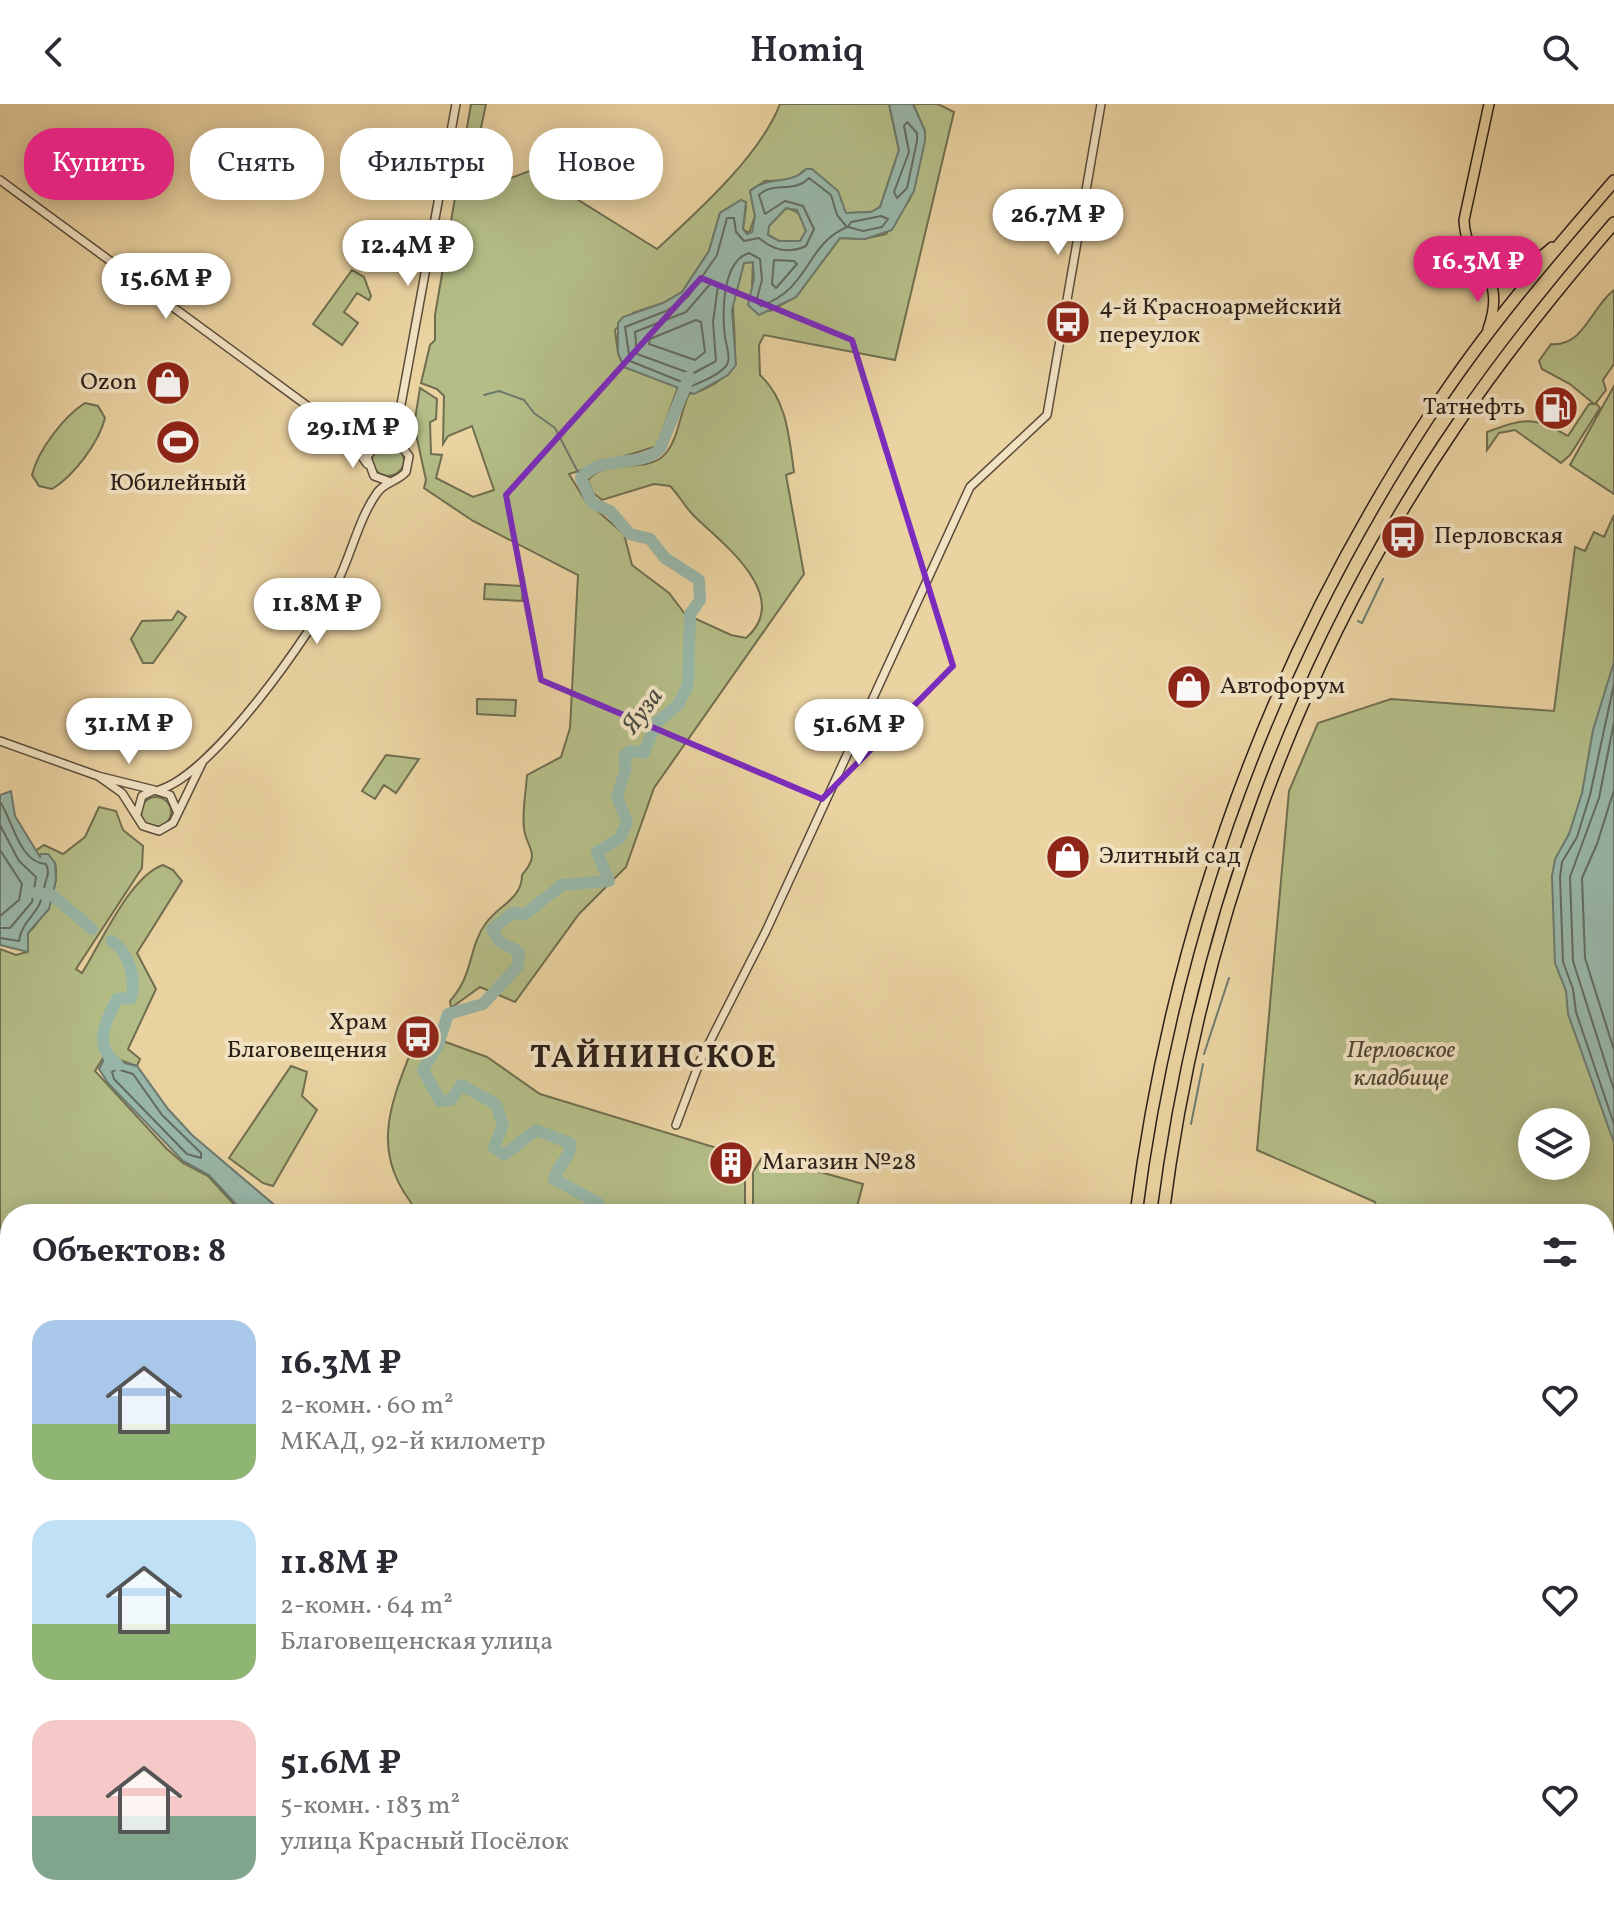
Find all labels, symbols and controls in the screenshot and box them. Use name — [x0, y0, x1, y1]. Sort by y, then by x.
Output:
text: Homiq — [750, 27, 864, 77]
icon: back — [32, 30, 76, 74]
icon: search — [1538, 30, 1582, 74]
chip: Купить — [24, 128, 174, 200]
chip: Снять — [190, 128, 324, 200]
chip: Фильтры — [340, 128, 513, 200]
chip: Новое — [529, 128, 663, 200]
pin: 26.7M ₽ — [984, 189, 1132, 257]
text: 26.7M ₽ — [1011, 197, 1105, 233]
pin: 12.4M ₽ — [334, 220, 482, 288]
text: 12.4M ₽ — [360, 228, 456, 264]
pin: 16.3M ₽ — [1404, 236, 1552, 304]
text: 16.3M ₽ — [1431, 244, 1525, 280]
pin: 15.6M ₽ — [92, 253, 240, 321]
text: 15.6M ₽ — [120, 261, 212, 297]
place label: 4-й Красноармейский переулок — [1099, 291, 1342, 353]
bus stop icon: 4-й Красноармейский переулок — [1044, 298, 1092, 346]
shop icon: Ozon — [144, 359, 192, 407]
place label: Ozon — [80, 366, 137, 400]
fuel station icon: Татнефть — [1532, 384, 1580, 432]
place label: Татнефть — [1423, 391, 1525, 425]
pin: 29.1M ₽ — [279, 402, 427, 470]
text: 29.1M ₽ — [306, 410, 400, 446]
sports icon: Юбилейный — [154, 418, 202, 466]
place label: Юбилейный — [110, 467, 246, 501]
bus stop icon: Перловская — [1379, 513, 1427, 561]
place label: Перловская — [1434, 520, 1563, 554]
pin: 11.8M ₽ — [243, 578, 391, 646]
text: 11.8M ₽ — [272, 586, 362, 622]
shop icon: Автофорум — [1165, 663, 1213, 711]
place label: Автофорум — [1220, 670, 1345, 704]
water label: Яуза — [613, 680, 672, 742]
pin: 31.1M ₽ — [55, 698, 203, 766]
pin: 51.6M ₽ — [785, 699, 933, 767]
text: 31.1M ₽ — [84, 706, 174, 742]
text: 51.6M ₽ — [813, 707, 905, 743]
shop icon: Элитный сад — [1044, 833, 1092, 881]
place label: Элитный сад — [1099, 840, 1241, 874]
place label: Храм Благовещения — [227, 1006, 387, 1068]
bus stop icon: Храм Благовещения — [394, 1013, 442, 1061]
park label: Перловское кладбище — [1347, 1034, 1456, 1096]
district label: ТАЙНИНСКОЕ — [530, 1037, 778, 1081]
map controls — [1518, 1108, 1590, 1180]
button: layers — [1518, 1108, 1590, 1180]
building icon: Магазин №28 — [707, 1139, 755, 1187]
place label: Магазин №28 — [762, 1146, 916, 1180]
text: Объектов: 8 — [32, 1229, 226, 1276]
icon: filters — [1538, 1230, 1582, 1274]
text: 16.3M ₽ — [280, 1341, 402, 1388]
icon: home — [96, 1352, 192, 1448]
icon: heart — [1538, 1378, 1582, 1422]
text: 2-комн. · 60 m² — [280, 1388, 454, 1424]
text: МКАД, 92-й километр — [280, 1424, 546, 1460]
text: 11.8M ₽ — [280, 1541, 399, 1588]
icon: home — [96, 1552, 192, 1648]
icon: heart — [1538, 1578, 1582, 1622]
text: 2-комн. · 64 m² — [280, 1588, 453, 1624]
text: Благовещенская улица — [280, 1624, 553, 1660]
text: 51.6M ₽ — [280, 1741, 401, 1788]
icon: home — [96, 1752, 192, 1848]
icon: heart — [1538, 1778, 1582, 1822]
text: 5-комн. · 183 m² — [280, 1788, 460, 1824]
text: улица Красный Посёлок — [280, 1824, 569, 1860]

